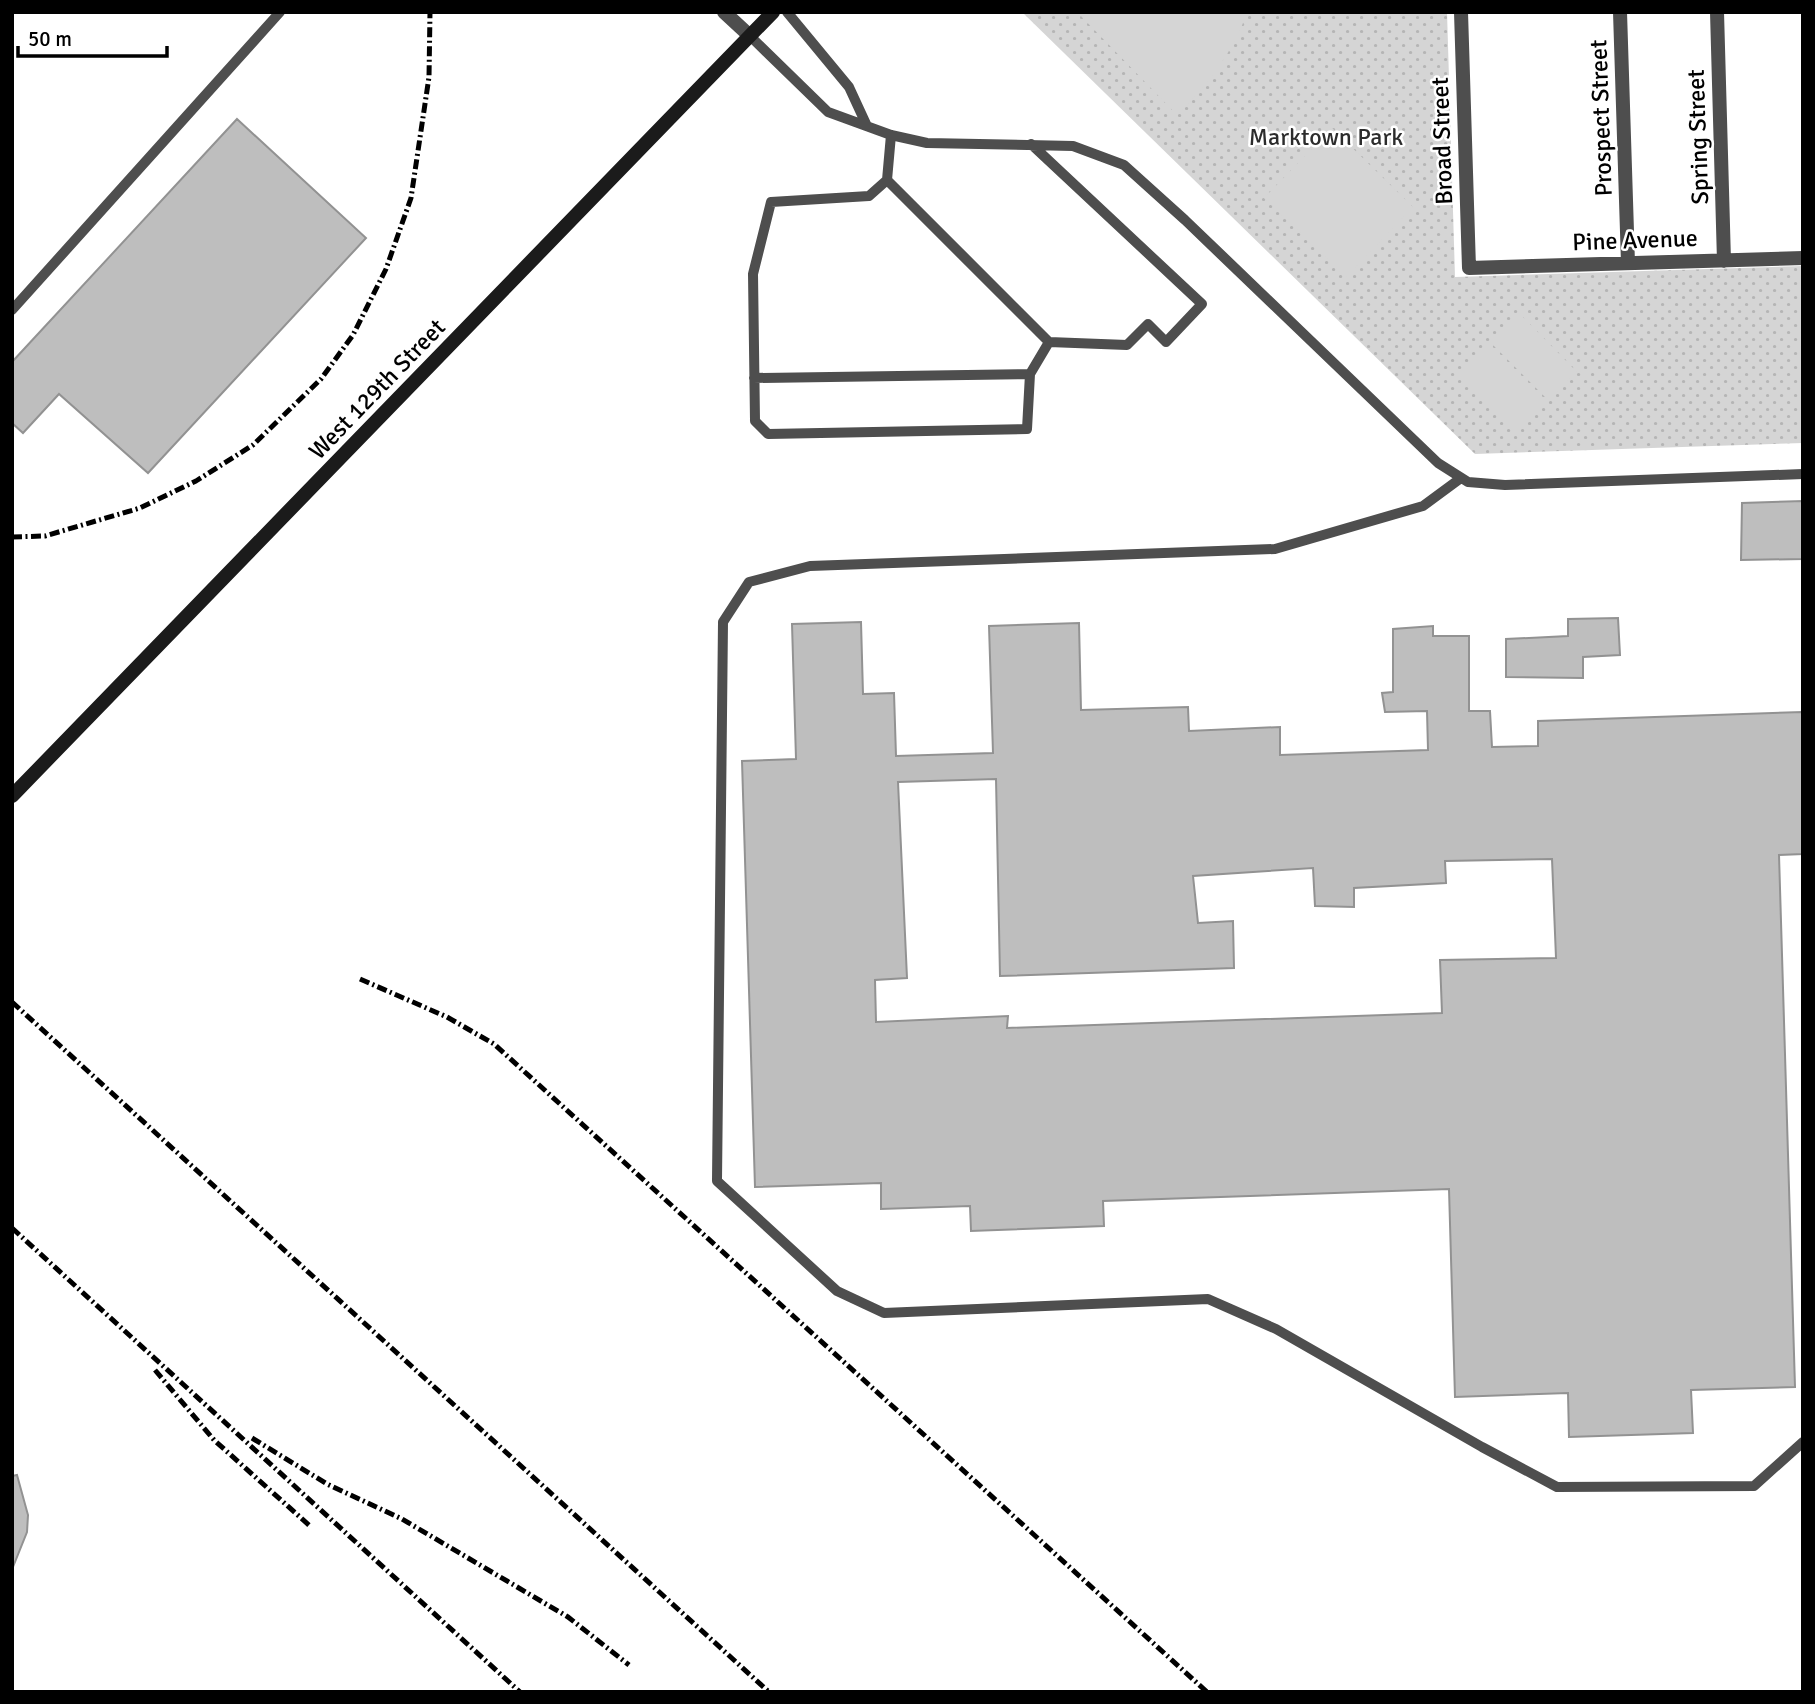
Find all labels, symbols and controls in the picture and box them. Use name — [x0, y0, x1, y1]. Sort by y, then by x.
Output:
scale bar — [18, 14, 166, 58]
text: 50 m — [28, 26, 72, 52]
street label: Prospect Street — [1583, 39, 1619, 197]
street label: Spring Street — [1681, 69, 1715, 205]
street label: Broad Street — [1425, 77, 1459, 205]
park label: Marktown Park — [1249, 122, 1403, 152]
street label: Pine Avenue — [1572, 223, 1698, 257]
street label: West 129th Street — [302, 312, 452, 466]

